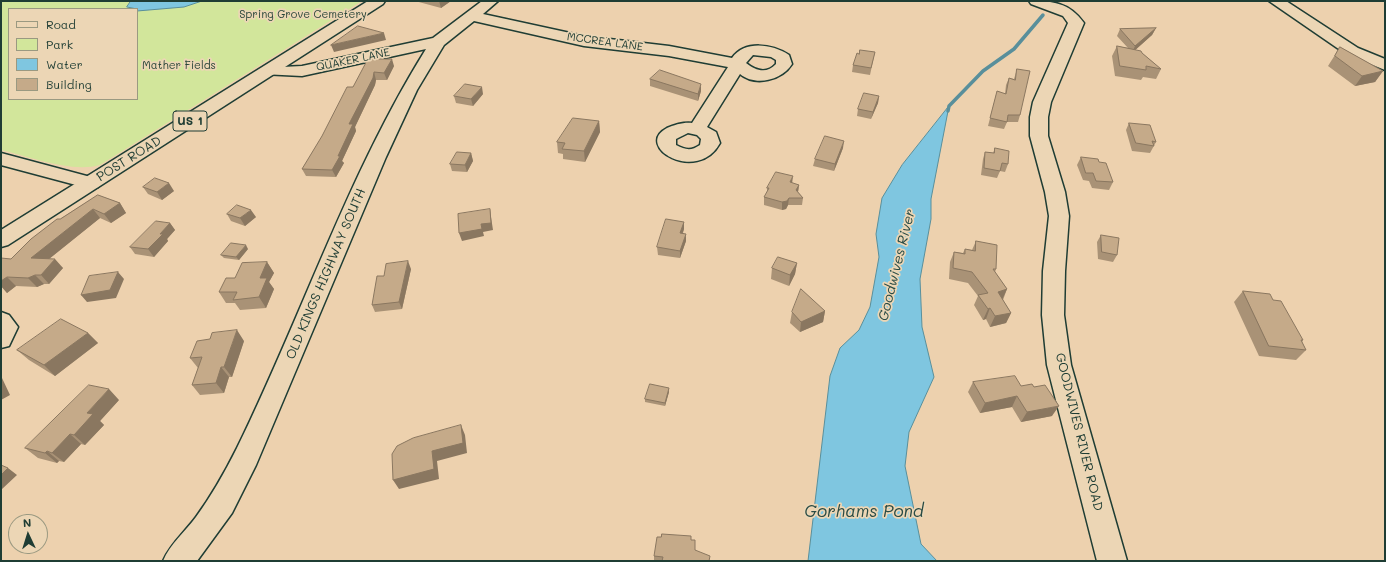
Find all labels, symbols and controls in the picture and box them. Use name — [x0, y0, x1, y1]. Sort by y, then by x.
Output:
legend — [8, 8, 138, 100]
park label: Spring Grove Cemetery — [239, 8, 367, 22]
text: Road — [46, 16, 76, 32]
street label: MCCREA LANE — [566, 30, 644, 54]
text: Park — [46, 36, 73, 52]
street label: QUAKER LANE — [315, 46, 391, 74]
text: Water — [46, 56, 83, 72]
park label: Mather Fields — [142, 59, 216, 73]
text: Building — [46, 76, 92, 92]
road number: US 1 — [173, 111, 207, 131]
street label: POST ROAD — [94, 133, 164, 185]
street label: OLD KINGS HIGHWAY SOUTH — [283, 186, 369, 362]
water label: Goodwives River — [875, 207, 919, 323]
street label: GOODWIVES RIVER ROAD — [1052, 351, 1106, 513]
water label: Gorhams Pond — [804, 502, 924, 522]
north arrow — [8, 514, 48, 554]
text: N — [22, 515, 32, 530]

